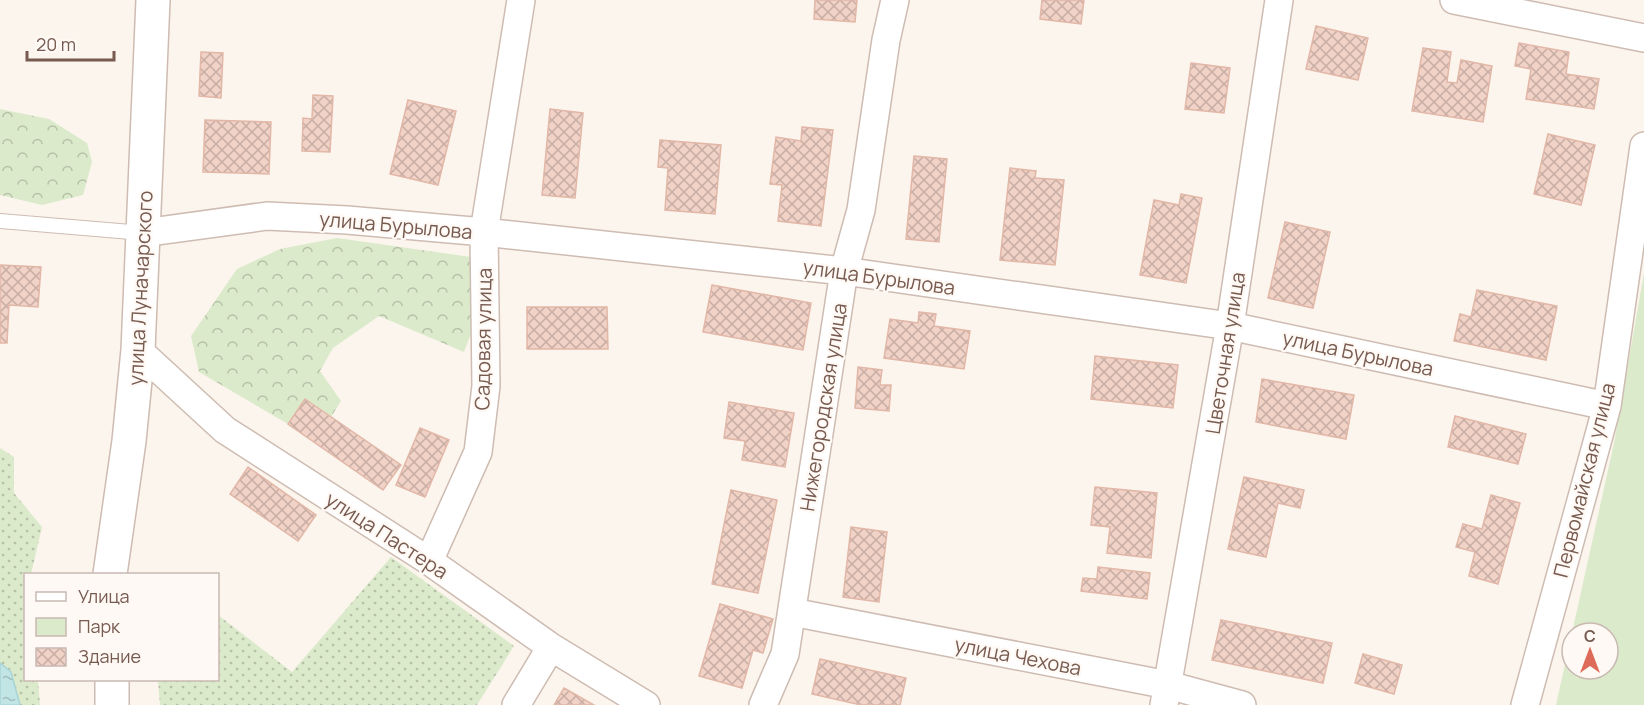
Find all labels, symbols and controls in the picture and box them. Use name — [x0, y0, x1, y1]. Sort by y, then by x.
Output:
scale bar — [27, 24, 114, 62]
text: 20 m — [36, 32, 76, 56]
street label: улица Луначарского — [121, 190, 159, 386]
street label: улица Бурылова — [318, 205, 474, 245]
street label: улица Бурылова — [801, 253, 957, 301]
street label: Садовая улица — [468, 267, 498, 411]
street label: Цветочная улица — [1199, 270, 1251, 436]
street label: Нижегородская улица — [793, 301, 853, 513]
street label: улица Бурылова — [1280, 324, 1436, 382]
street label: Первомайская улица — [1547, 380, 1621, 580]
street label: улица Пастера — [321, 485, 453, 585]
legend — [24, 573, 219, 681]
text: Улица — [78, 584, 130, 608]
text: Парк — [78, 614, 121, 638]
north arrow — [1560, 621, 1620, 681]
text: С — [1584, 625, 1596, 647]
street label: улица Чехова — [952, 630, 1084, 682]
text: Здание — [78, 644, 141, 668]

